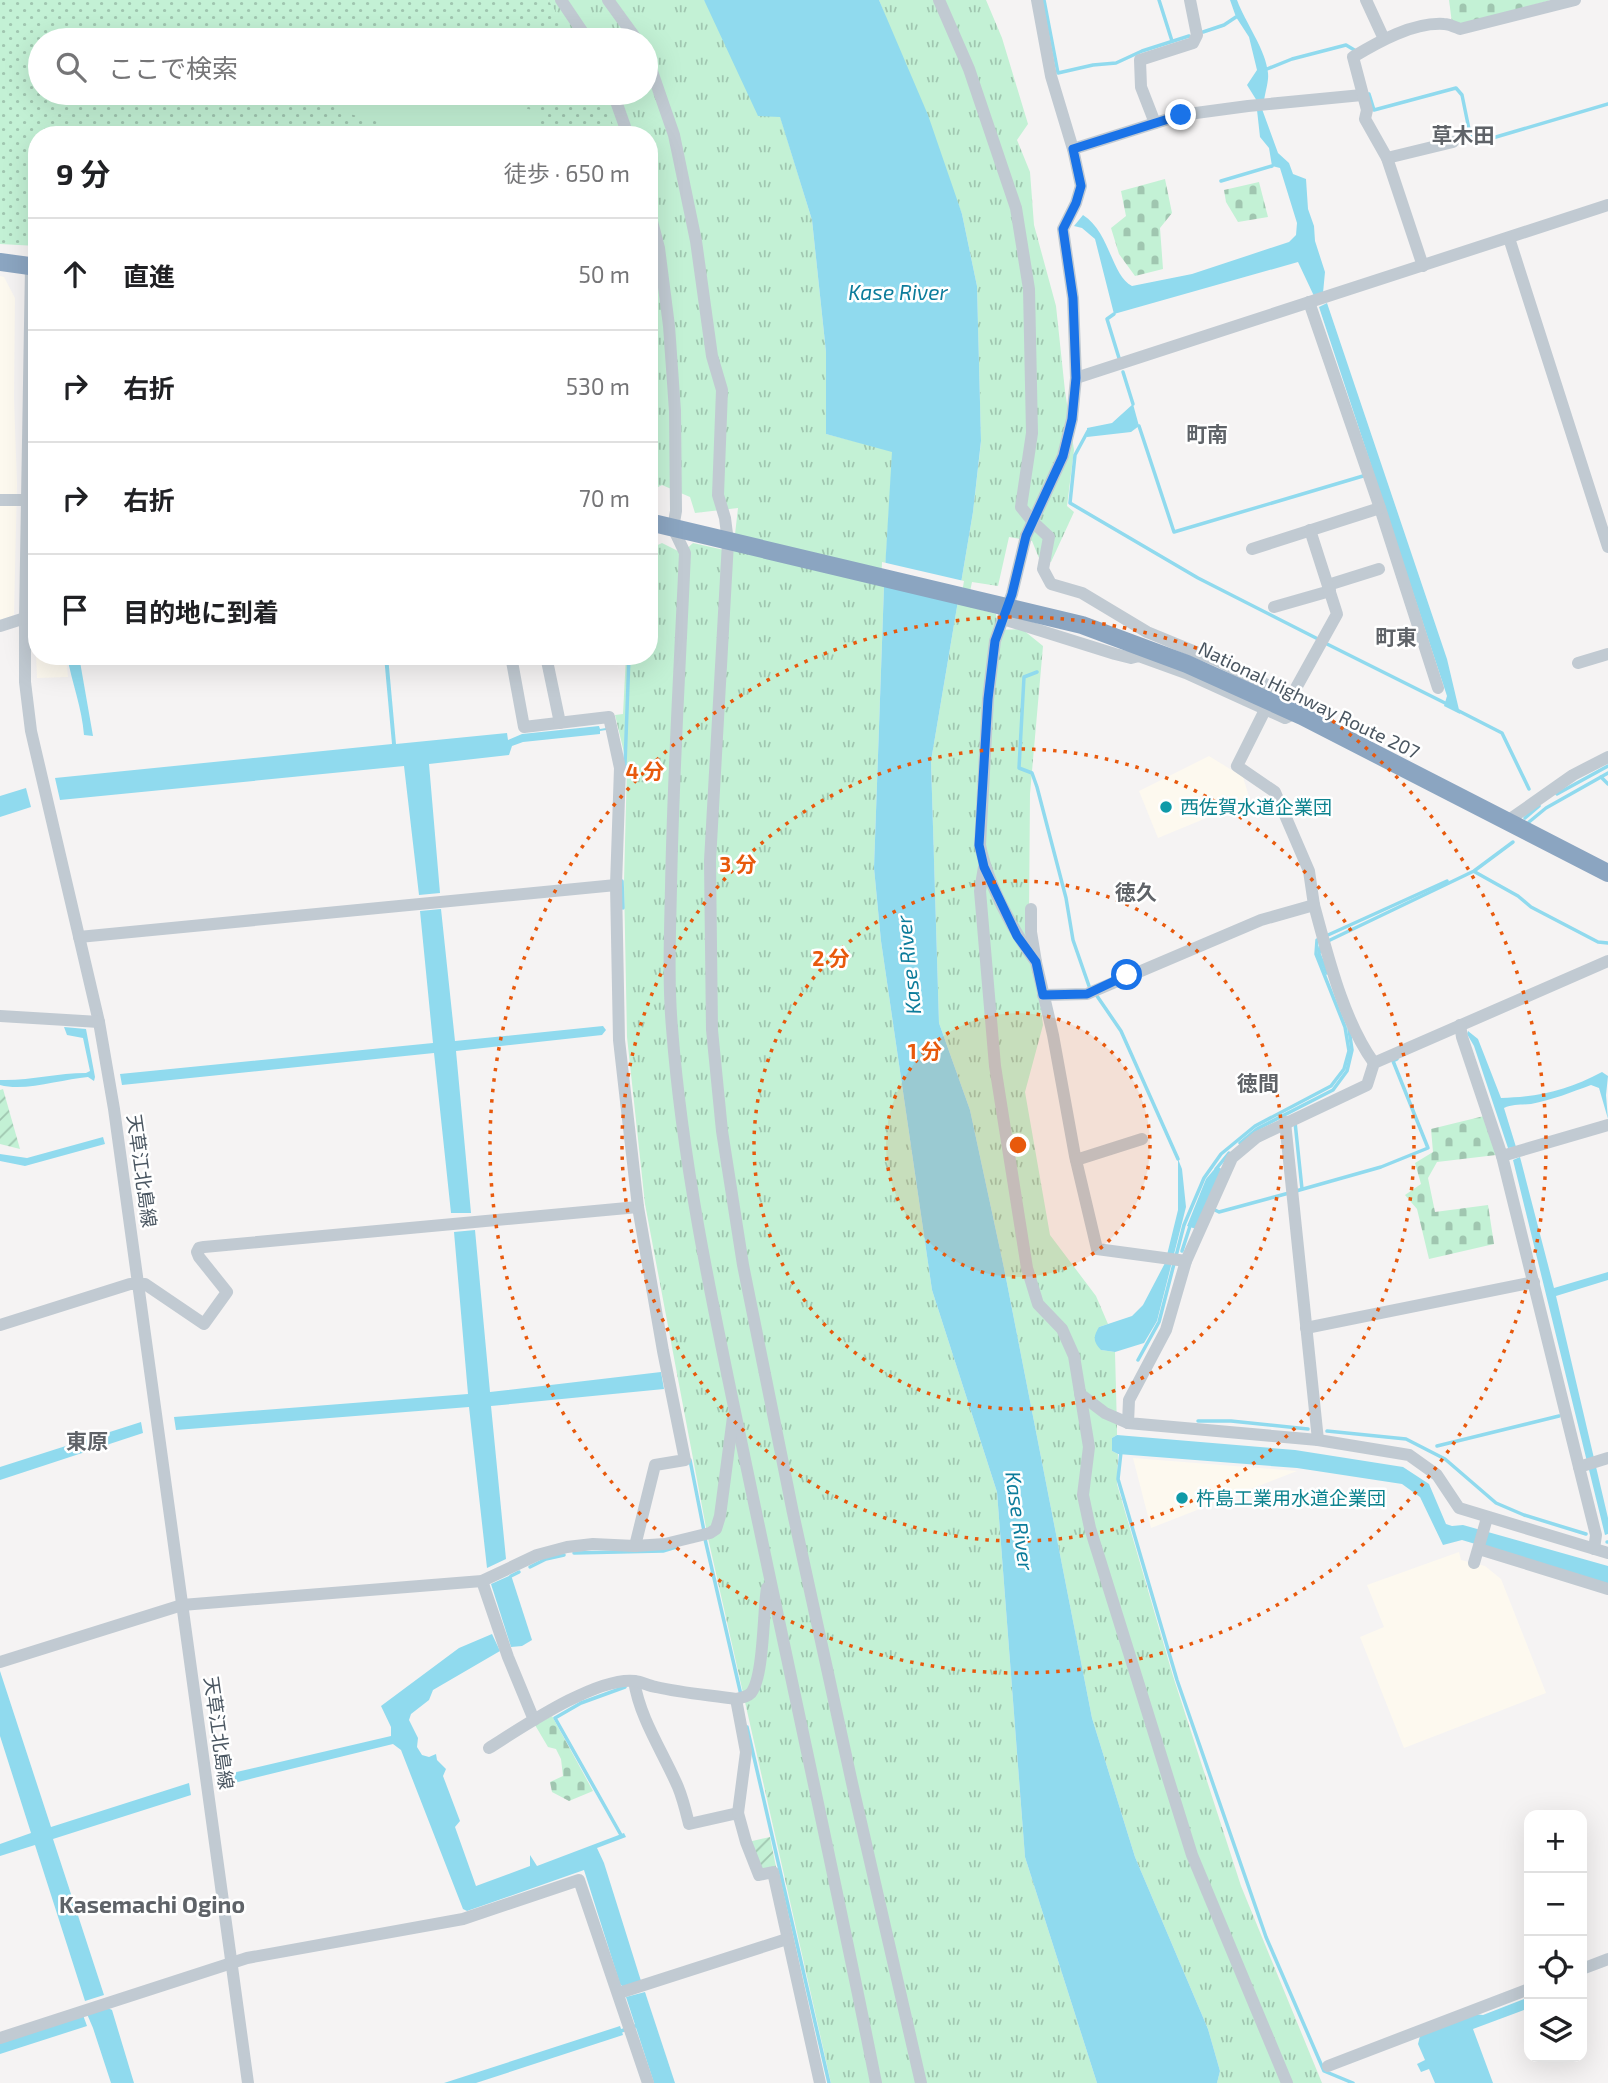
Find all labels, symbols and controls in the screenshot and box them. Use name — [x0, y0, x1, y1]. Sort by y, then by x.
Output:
search box — [28, 28, 658, 105]
icon: search — [52, 48, 90, 86]
text: ここで検索 — [108, 52, 238, 83]
route end — [1165, 99, 1196, 130]
district label: 草木田 — [1432, 122, 1495, 147]
text: 9 分 — [56, 155, 110, 191]
text: 徒歩 · 650 m — [504, 159, 630, 187]
icon: ahead — [56, 255, 94, 293]
text: 直進 — [123, 260, 175, 291]
text: 50 m — [579, 260, 630, 288]
water label: Kase River — [848, 279, 948, 304]
icon: right — [56, 367, 94, 405]
text: 右折 — [123, 372, 175, 403]
text: 530 m — [566, 372, 630, 400]
district label: 町南 — [1186, 421, 1228, 446]
icon: right — [56, 479, 94, 517]
text: 右折 — [123, 484, 175, 515]
text: 70 m — [579, 484, 630, 512]
icon: arrive — [56, 591, 94, 629]
text: 目的地に到着 — [123, 596, 279, 627]
district label: 町東 — [1375, 624, 1417, 649]
street label: National Highway Route 207 — [1195, 636, 1424, 763]
text: 4 分 — [626, 758, 664, 783]
place label: 西佐賀水道企業団 — [1180, 795, 1332, 818]
marker: 西佐賀水道企業団 — [1158, 799, 1174, 815]
text: 3 分 — [719, 851, 757, 876]
district label: 徳久 — [1115, 879, 1157, 904]
water label: Kase River — [890, 914, 925, 1016]
text: 2 分 — [812, 945, 850, 970]
route start — [1111, 959, 1142, 990]
text: 1 分 — [908, 1038, 942, 1063]
district label: 徳間 — [1237, 1070, 1279, 1095]
street label: 天草江北島線 — [123, 1113, 162, 1229]
centre of rings — [1006, 1133, 1030, 1157]
district label: 東原 — [66, 1428, 108, 1453]
water label: Kase River — [1001, 1470, 1040, 1573]
place label: 杵島工業用水道企業団 — [1196, 1486, 1386, 1509]
marker: 杵島工業用水道企業団 — [1174, 1490, 1190, 1506]
street label: 天草江北島線 — [200, 1675, 239, 1791]
map controls — [1524, 1810, 1587, 2062]
button: + — [1524, 1810, 1587, 1873]
button: − — [1524, 1873, 1587, 1936]
district label: Kasemachi Ogino — [59, 1890, 245, 1918]
button: locate — [1524, 1936, 1587, 1999]
button: layers — [1524, 1999, 1587, 2062]

